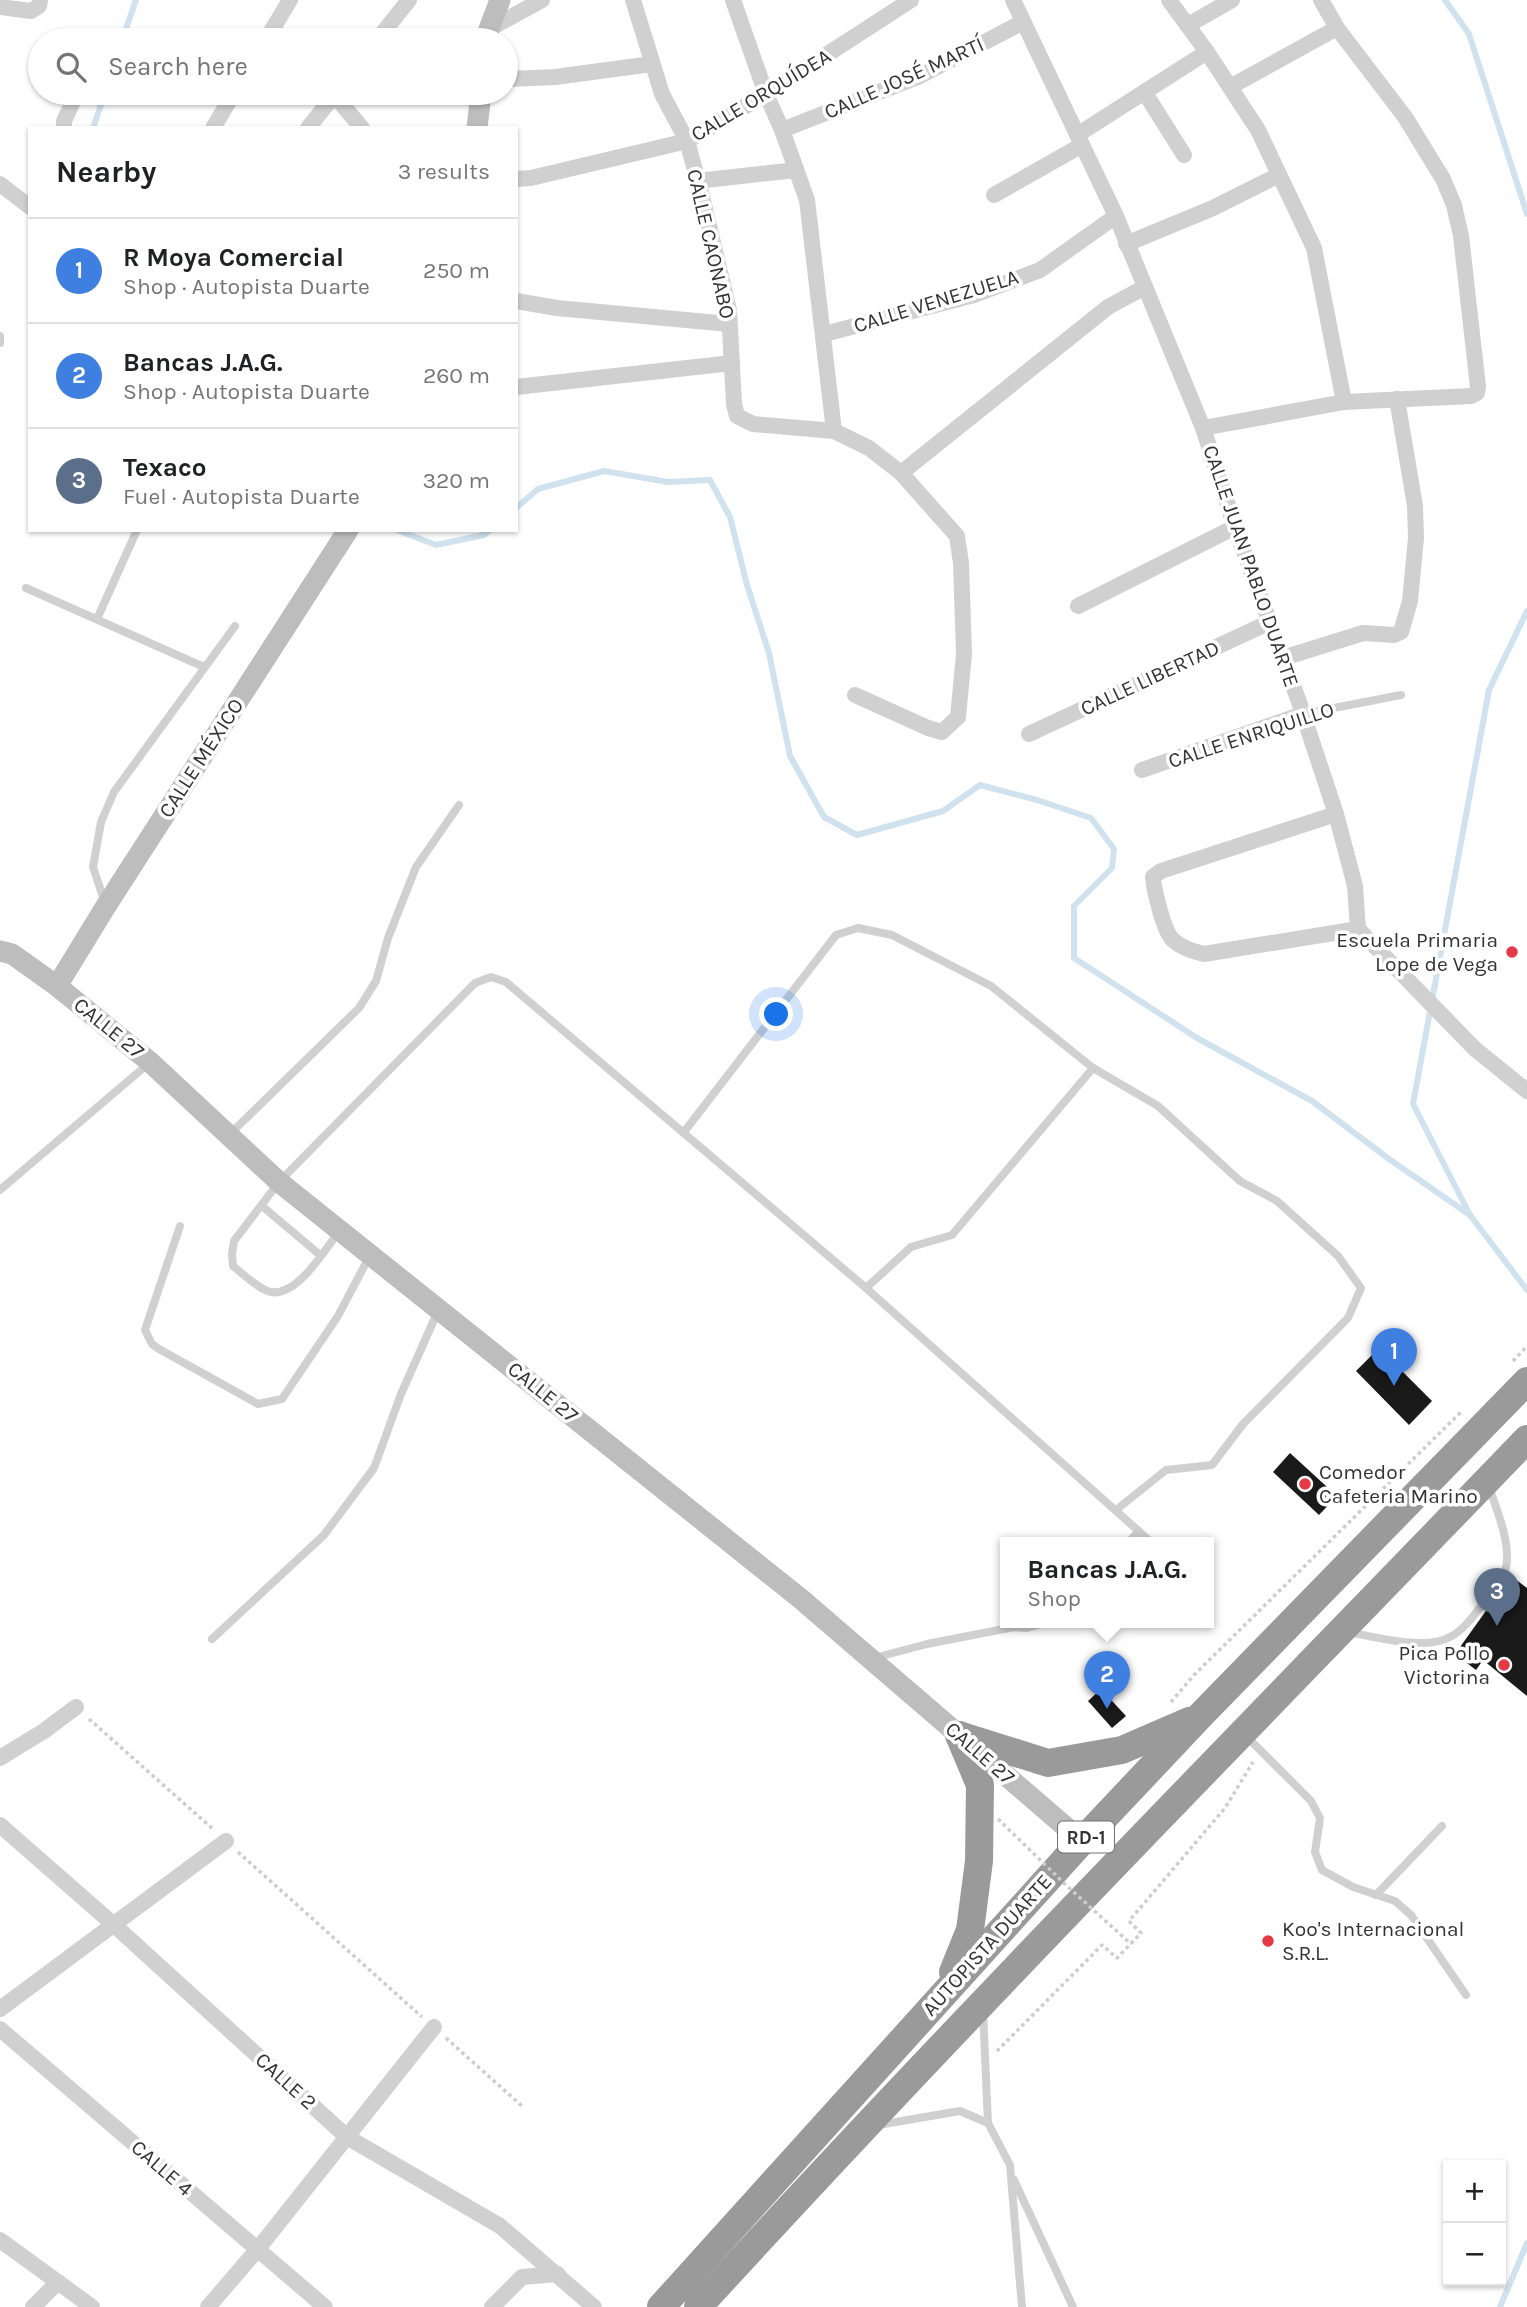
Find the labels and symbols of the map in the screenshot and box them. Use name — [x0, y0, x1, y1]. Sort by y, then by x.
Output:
street label: CALLE JOSÉ MARTÍ — [821, 32, 988, 124]
street label: CALLE ORQUÍDEA — [687, 44, 835, 146]
street label: CALLE CAONABO — [682, 167, 740, 321]
street label: CALLE VENEZUELA — [851, 265, 1021, 337]
street label: CALLE JUAN PABLO DUARTE — [1198, 442, 1304, 690]
street label: CALLE LIBERTAD — [1077, 635, 1223, 721]
street label: CALLE MÉXICO — [154, 694, 248, 822]
street label: CALLE ENRIQUILLO — [1165, 697, 1337, 773]
place label: Escuela Primaria Lope de Vega — [1336, 928, 1498, 976]
marker: Escuela Primaria Lope de Vega — [1504, 944, 1520, 960]
street label: CALLE 27 — [69, 992, 149, 1064]
your location — [759, 997, 793, 1031]
pin: 1 — [1371, 1328, 1417, 1386]
street label: CALLE 27 — [503, 1356, 583, 1428]
place label: Comedor Cafeteria Marino — [1319, 1460, 1478, 1508]
marker: Comedor Cafeteria Marino — [1297, 1476, 1313, 1492]
pin: 3 — [1474, 1568, 1520, 1626]
place label: Pica Pollo Victorina — [1398, 1641, 1490, 1689]
pin: 2 — [1084, 1651, 1130, 1709]
marker: Pica Pollo Victorina — [1496, 1657, 1512, 1673]
street label: CALLE 27 — [941, 1717, 1019, 1789]
road number: RD-1 — [1058, 1822, 1114, 1853]
street label: AUTOPISTA DUARTE — [917, 1870, 1057, 2020]
place label: Koo's Internacional S.R.L. — [1282, 1917, 1464, 1965]
marker: Koo's Internacional S.R.L. — [1260, 1933, 1276, 1949]
street label: CALLE 2 — [251, 2047, 321, 2115]
street label: CALLE 4 — [127, 2135, 198, 2201]

